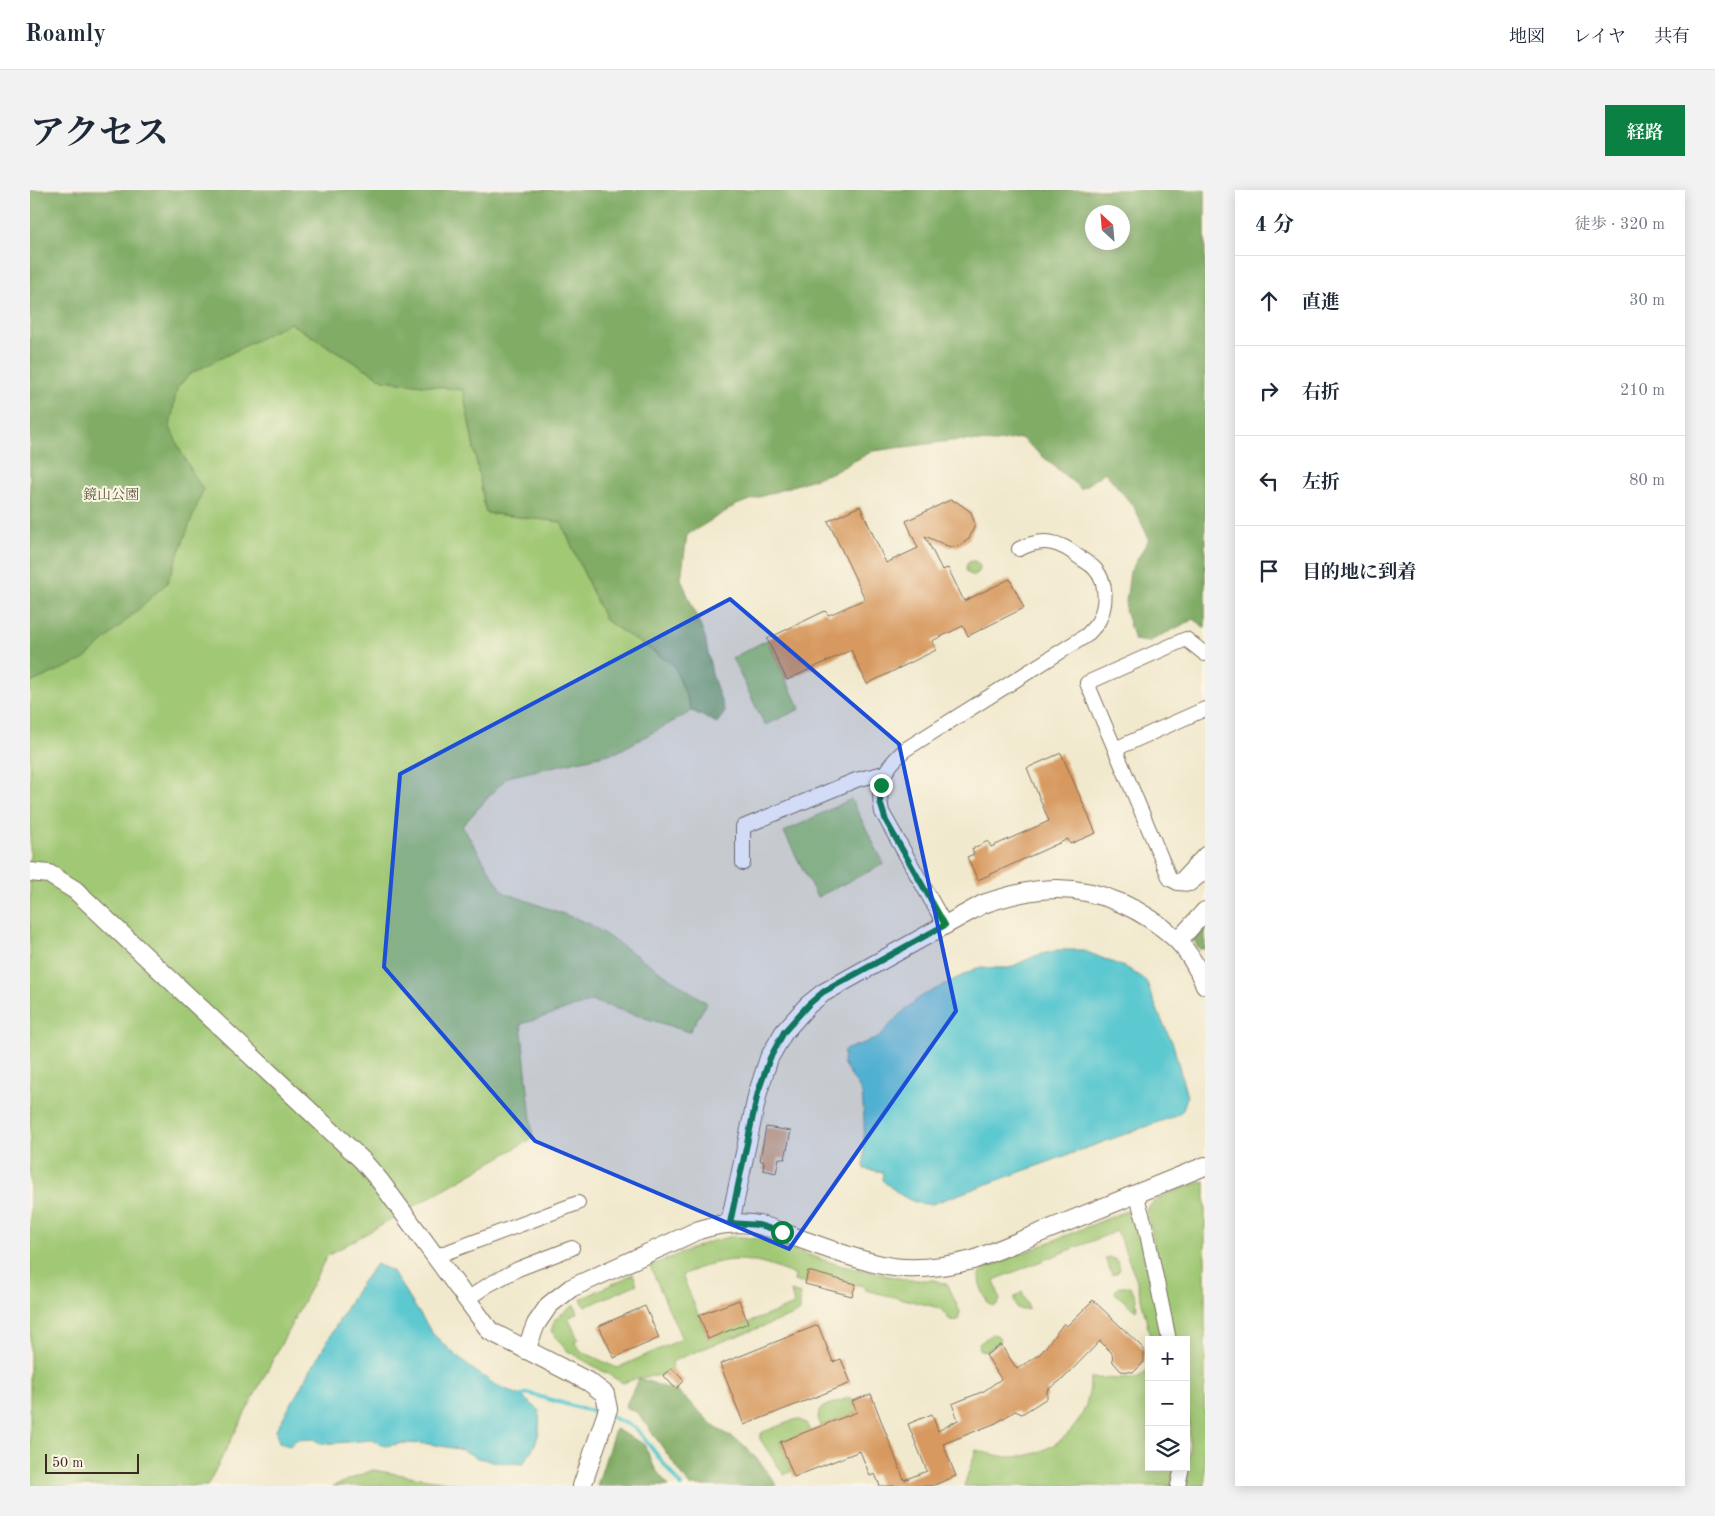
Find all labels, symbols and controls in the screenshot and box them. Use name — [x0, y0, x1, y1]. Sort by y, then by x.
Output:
text: Roamly — [25, 23, 106, 47]
text: 地図 — [1509, 28, 1545, 46]
text: レイヤ — [1573, 28, 1626, 46]
text: 共有 — [1654, 28, 1690, 46]
button: 経路 — [1605, 105, 1685, 156]
text: アクセス — [30, 117, 169, 152]
north arrow — [1085, 205, 1130, 250]
text: 4 分 — [1255, 215, 1294, 236]
text: 徒歩 · 320 m — [1575, 217, 1665, 233]
icon: ahead — [1255, 287, 1283, 315]
text: 30 m — [1629, 293, 1665, 309]
text: 直進 — [1302, 294, 1340, 313]
icon: right — [1255, 377, 1283, 405]
text: 210 m — [1620, 383, 1665, 399]
text: 右折 — [1302, 384, 1340, 403]
icon: left — [1255, 467, 1283, 495]
text: 80 m — [1629, 473, 1665, 489]
text: 左折 — [1302, 474, 1340, 493]
park label: 鏡山公園 — [83, 487, 139, 502]
icon: arrive — [1255, 557, 1283, 585]
text: 目的地に到着 — [1302, 564, 1416, 583]
route end — [870, 774, 893, 797]
route start — [771, 1221, 794, 1244]
map controls — [1145, 1336, 1190, 1471]
button: + — [1145, 1336, 1190, 1381]
button: − — [1145, 1381, 1190, 1426]
button: layers — [1145, 1426, 1190, 1471]
scale bar — [45, 1451, 139, 1474]
text: 50 m — [52, 1456, 83, 1470]

